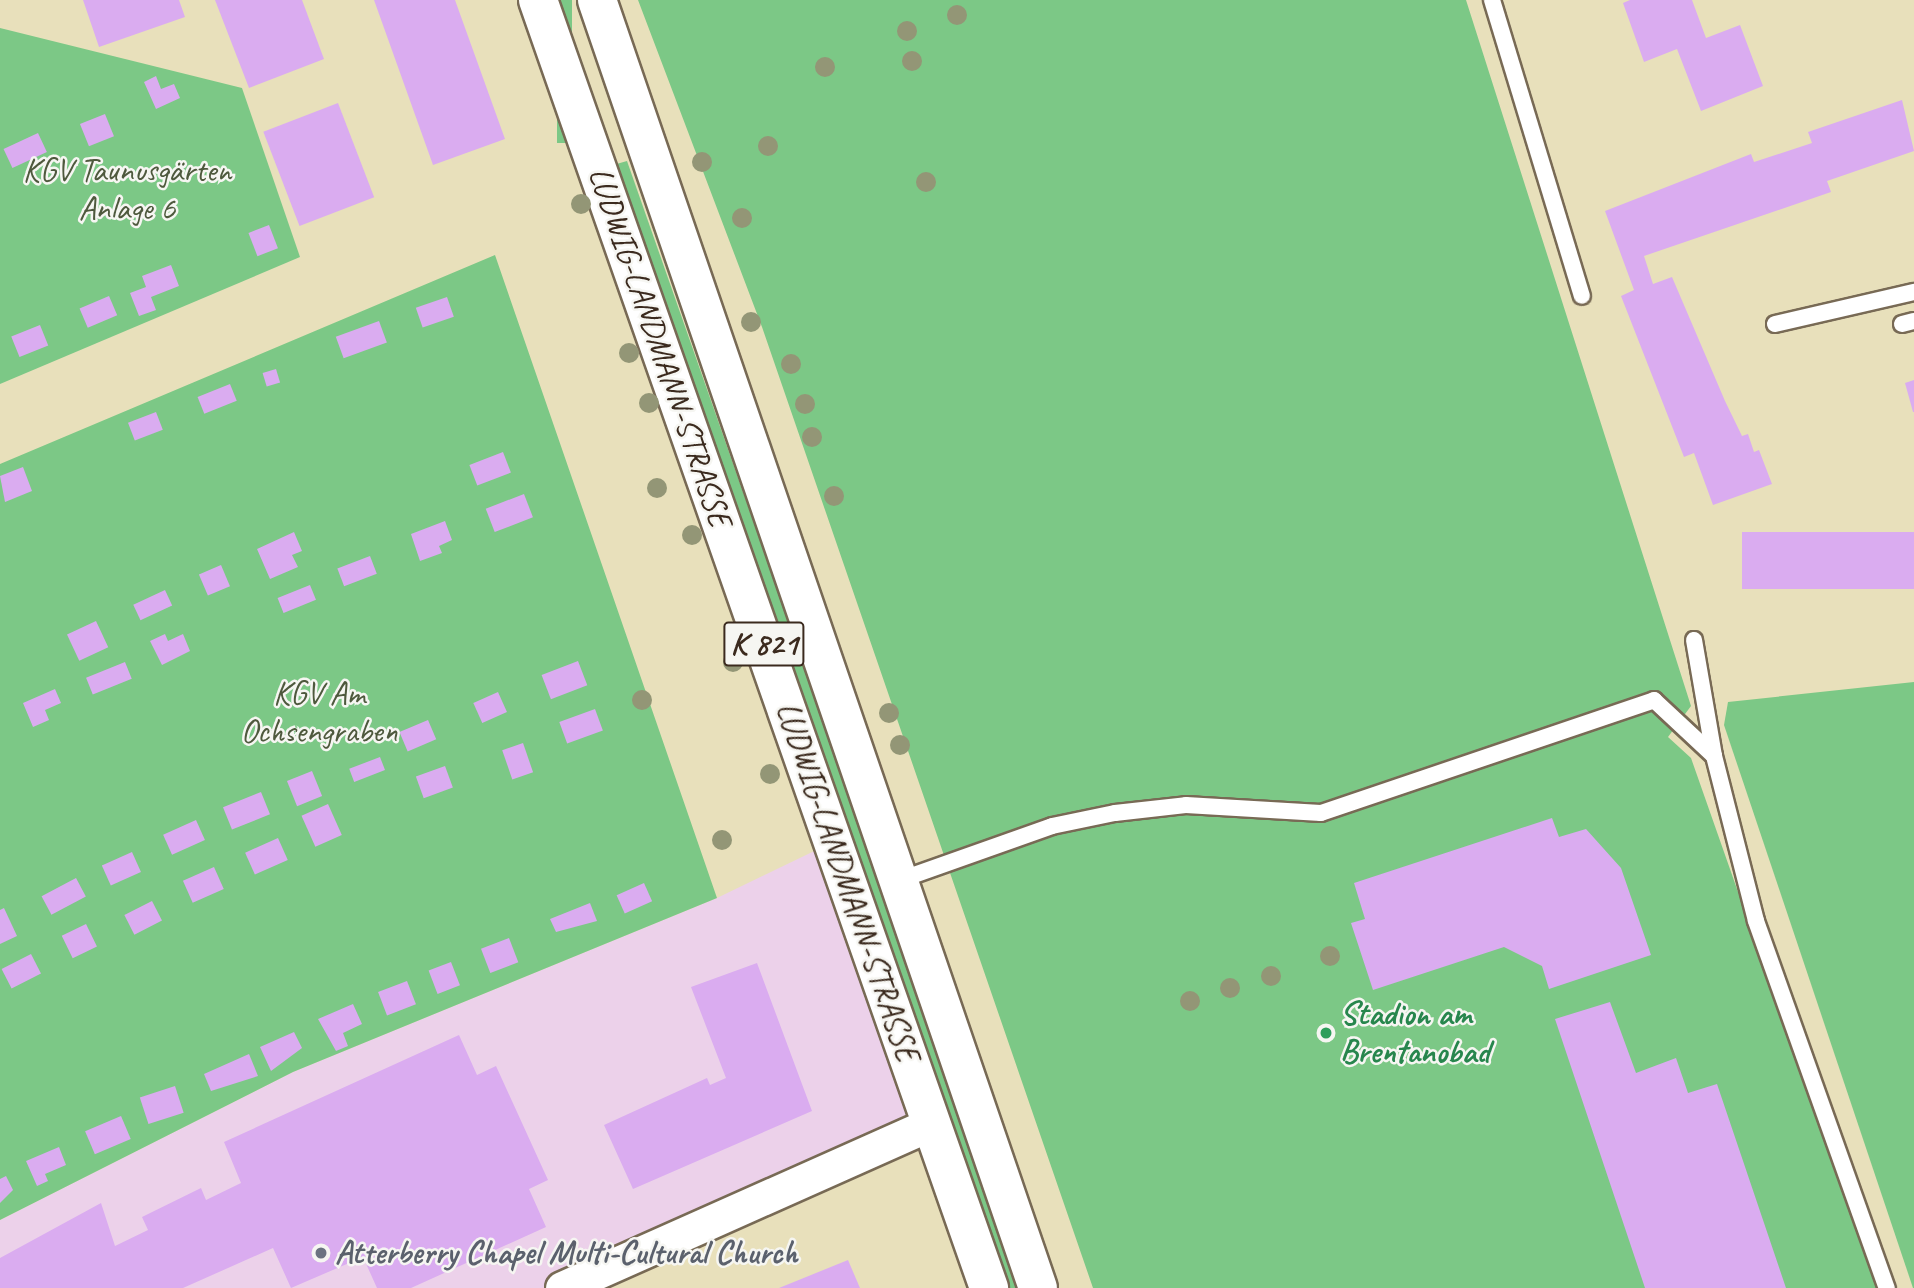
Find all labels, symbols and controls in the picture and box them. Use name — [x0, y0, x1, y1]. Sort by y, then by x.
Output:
park label: KGV Taunusgärten Anlage 6 — [23, 151, 231, 229]
street label: LUDWIG-LANDMANN-STRASSE — [580, 162, 740, 532]
road number: K 821 — [722, 616, 806, 672]
park label: KGV Am Ochsengraben — [241, 674, 397, 752]
street label: LUDWIG-LANDMANN-STRASSE — [767, 697, 927, 1067]
place label: Stadion am Brentanobad — [1340, 994, 1489, 1072]
marker: Stadion am Brentanobad — [1318, 1025, 1334, 1041]
place label: Atterberry Chapel Multi-Cultural Church — [335, 1233, 799, 1273]
marker: Atterberry Chapel Multi-Cultural Church — [313, 1245, 329, 1261]

